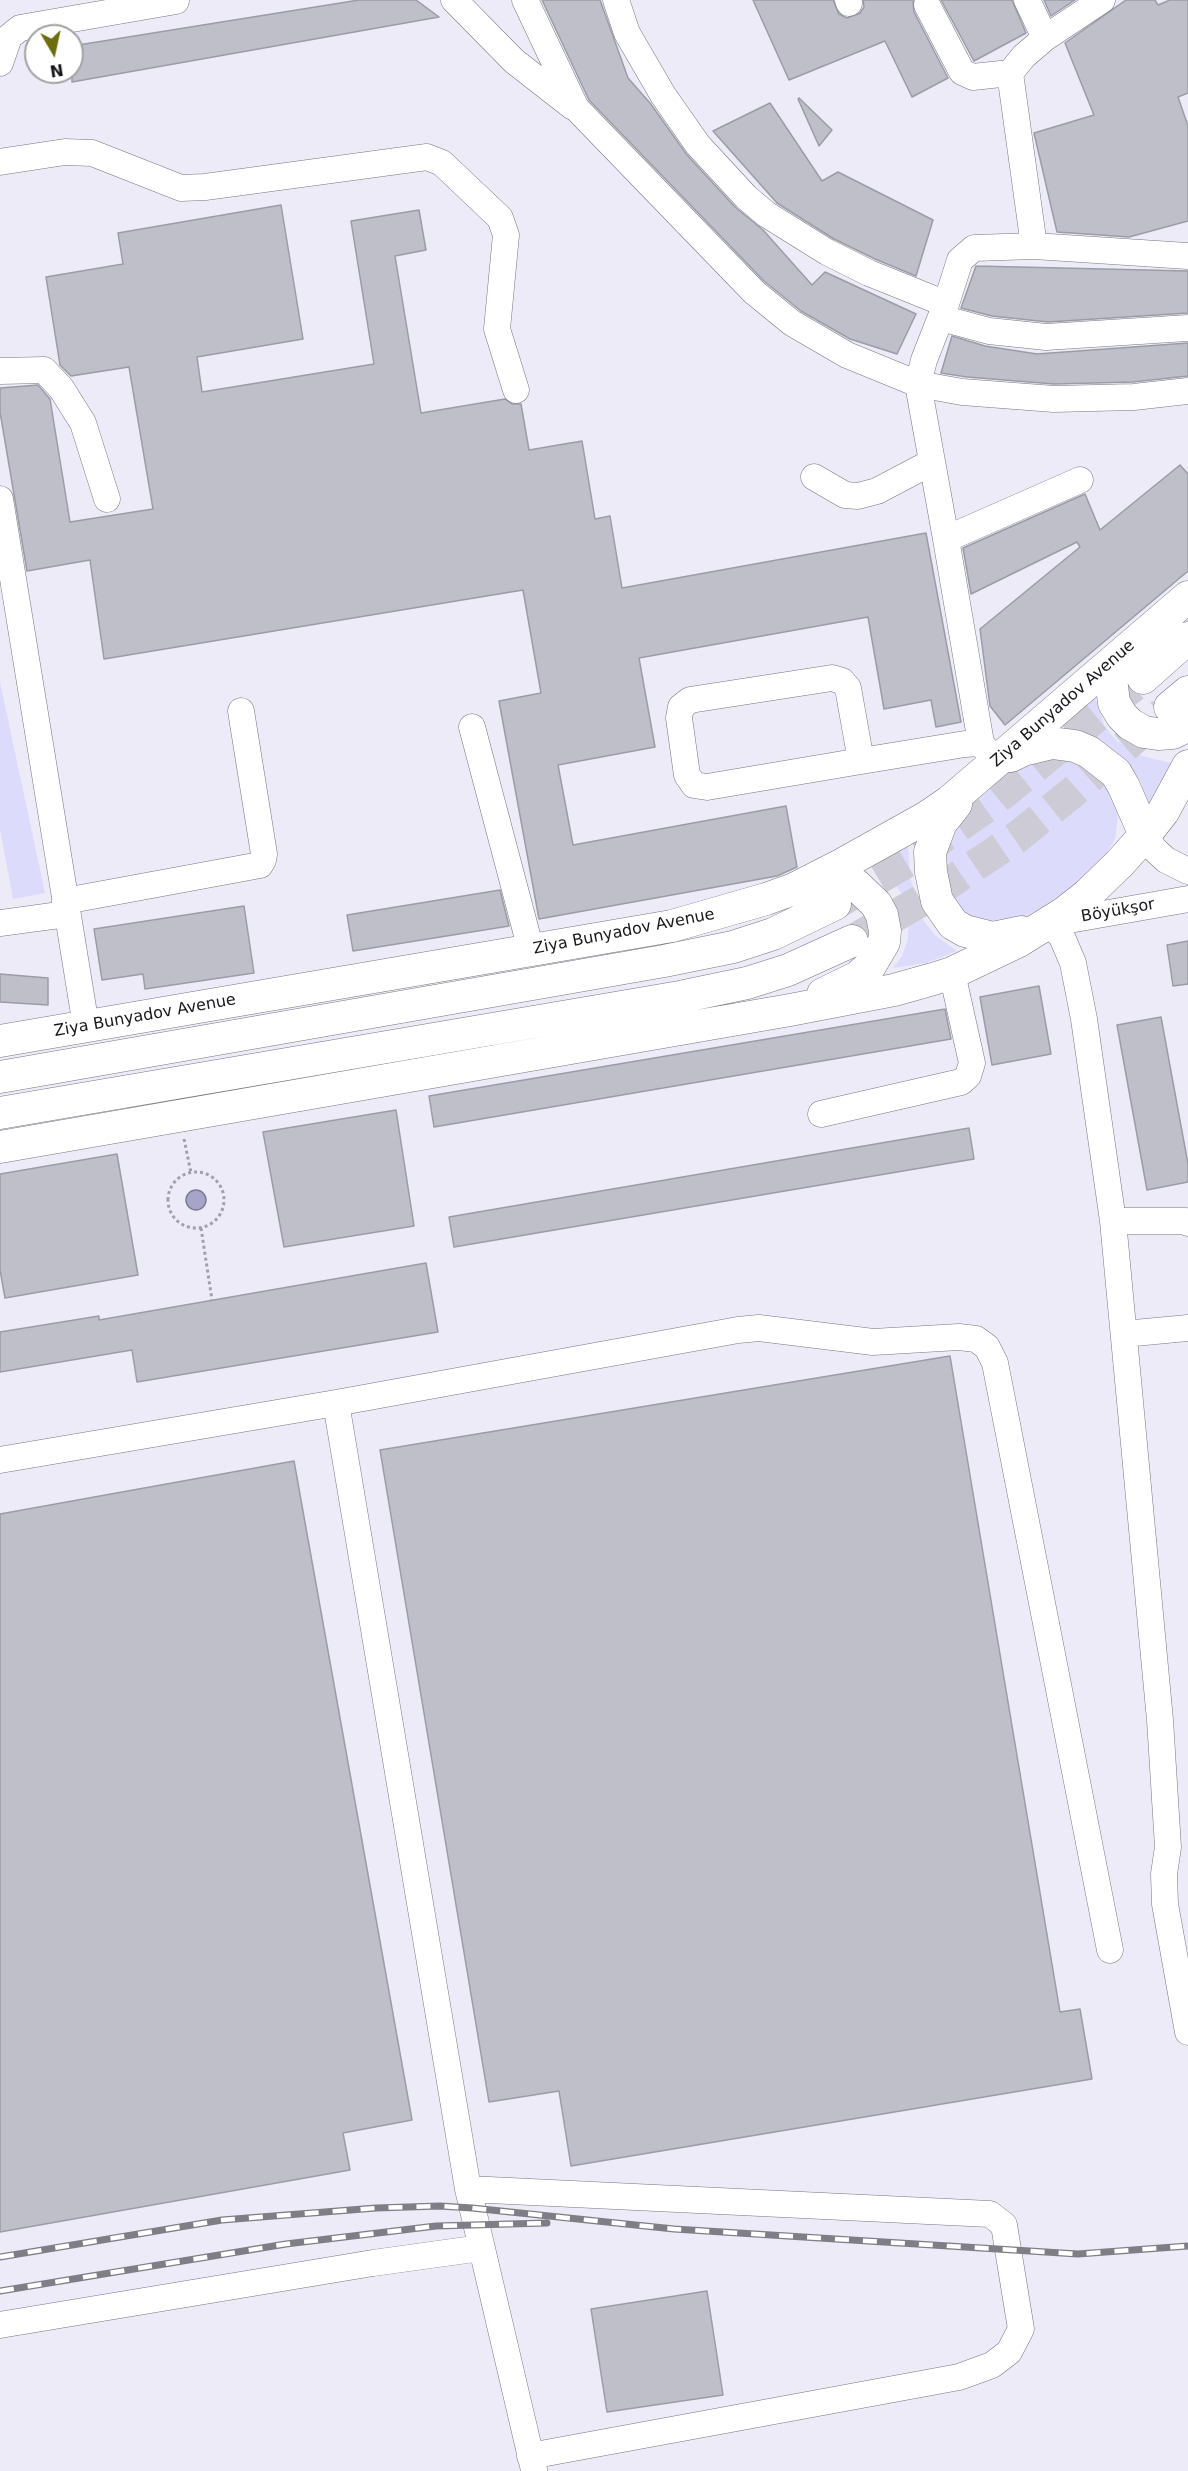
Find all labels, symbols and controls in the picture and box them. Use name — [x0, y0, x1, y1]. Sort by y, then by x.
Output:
north arrow — [24, 24, 84, 84]
text: N — [48, 60, 65, 81]
street label: Ziya Bunyadov Avenue — [987, 636, 1139, 772]
street label: Böyükşor — [1080, 895, 1156, 927]
street label: Ziya Bunyadov Avenue — [532, 905, 716, 959]
street label: Ziya Bunyadov Avenue — [53, 991, 237, 1041]

